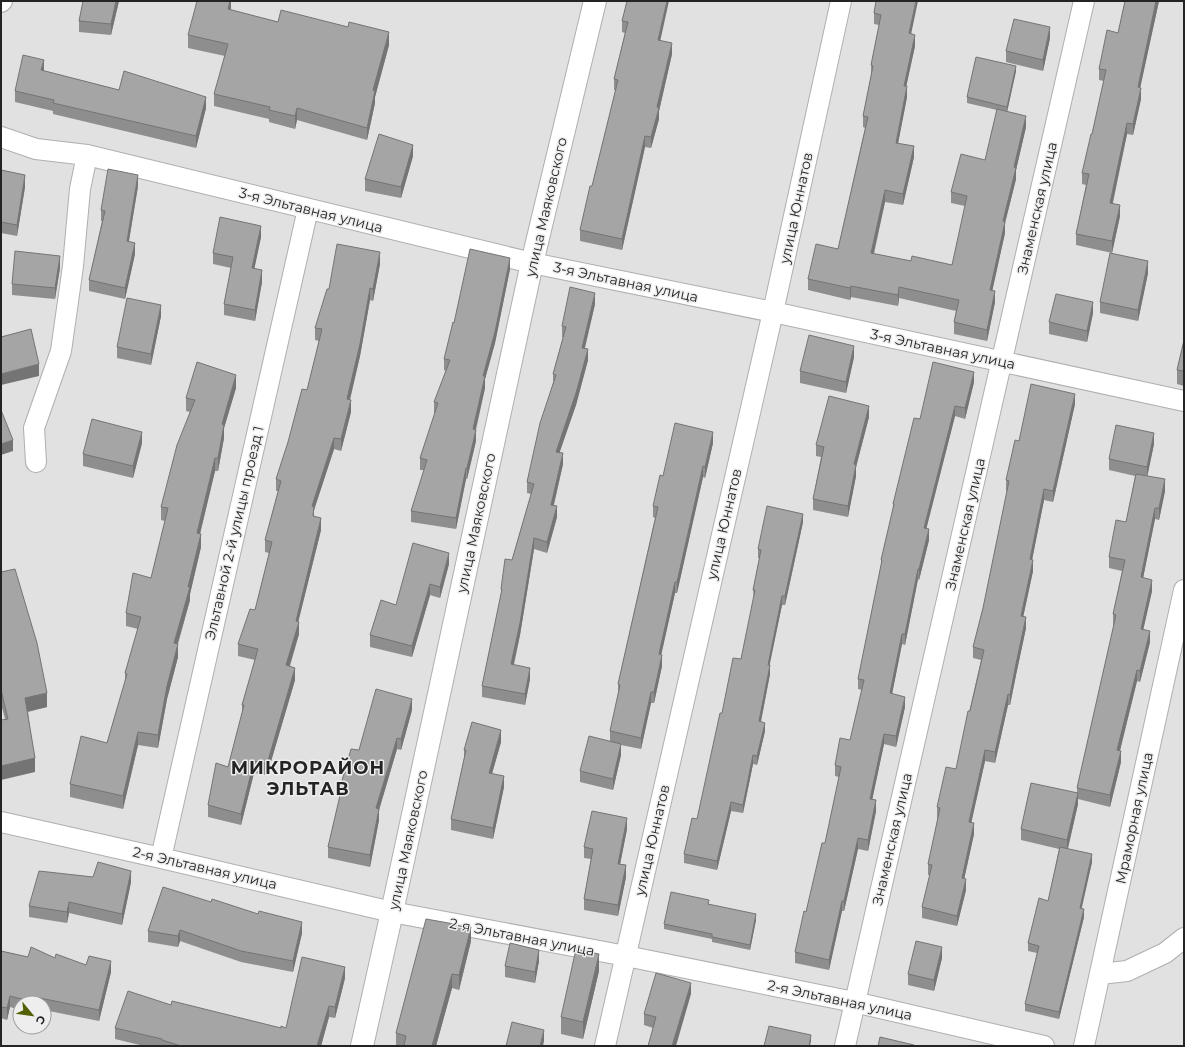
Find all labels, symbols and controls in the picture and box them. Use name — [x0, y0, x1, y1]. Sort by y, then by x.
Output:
street label: улица Маяковского — [521, 135, 571, 280]
street label: Знаменская улица — [1013, 140, 1061, 276]
street label: улица Юннатов — [775, 151, 817, 266]
street label: 3-я Эльтавная улица — [237, 183, 385, 237]
street label: 3-я Эльтавная улица — [552, 258, 700, 306]
street label: 3-я Эльтавная улица — [869, 325, 1017, 373]
street label: Эльтавной 2-й улицы проезд 1 — [201, 424, 267, 642]
street label: улица Маяковского — [452, 451, 500, 596]
street label: Знаменская улица — [941, 456, 989, 592]
street label: улица Юннатов — [702, 467, 746, 582]
street label: Мраморная улица — [1111, 750, 1157, 886]
district label: МИКРОРАЙОН ЭЛЬТАВ — [231, 757, 385, 800]
street label: улица Маяковского — [384, 768, 432, 913]
street label: Знаменская улица — [868, 771, 916, 907]
street label: улица Юннатов — [630, 783, 674, 898]
street label: 2-я Эльтавная улица — [131, 843, 279, 893]
street label: 2-я Эльтавная улица — [448, 914, 596, 960]
street label: 2-я Эльтавная улица — [766, 976, 914, 1024]
north arrow — [12, 995, 52, 1035]
text: С — [33, 1013, 49, 1027]

